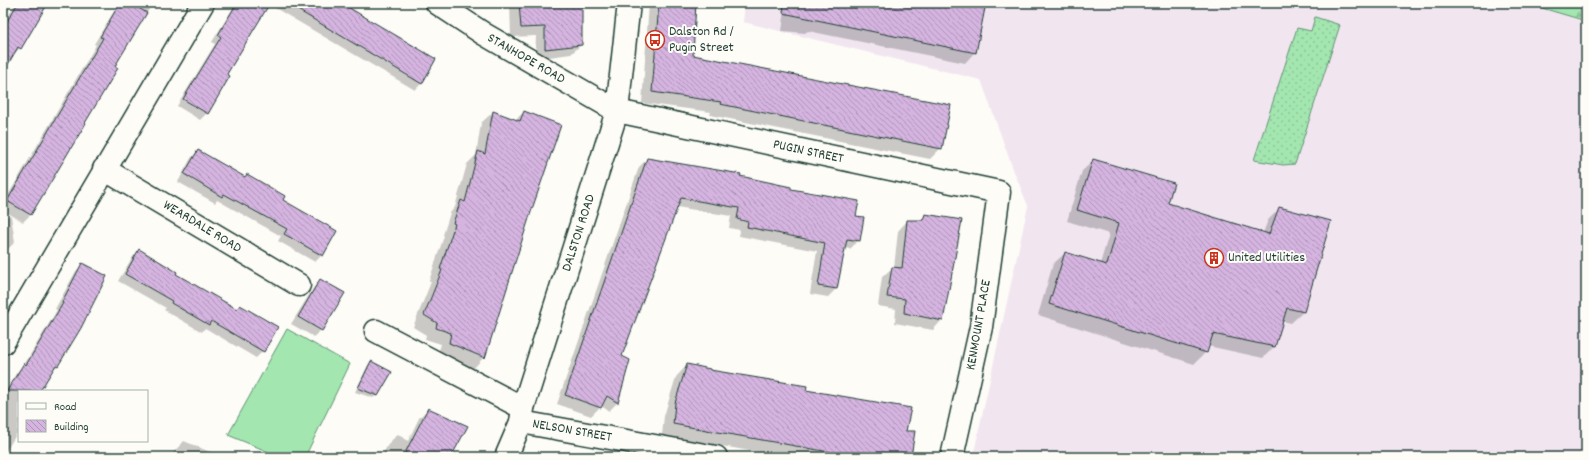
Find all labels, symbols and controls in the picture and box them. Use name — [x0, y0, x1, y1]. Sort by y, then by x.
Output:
place label: Dalston Rd / Pugin Street — [669, 22, 734, 58]
street label: STANHOPE ROAD — [483, 29, 569, 89]
bus stop icon: Dalston Rd / Pugin Street — [644, 29, 666, 51]
street label: PUGIN STREET — [771, 135, 845, 169]
street label: DALSTON ROAD — [557, 192, 601, 274]
street label: WEARDALE ROAD — [159, 196, 245, 258]
building icon: United Utilities — [1203, 247, 1225, 269]
place label: United Utilities — [1228, 248, 1305, 268]
street label: KENMOUNT PLACE — [961, 278, 997, 372]
legend — [18, 390, 148, 442]
text: Road — [54, 399, 76, 416]
street label: NELSON STREET — [531, 414, 614, 448]
text: Building — [54, 419, 89, 436]

